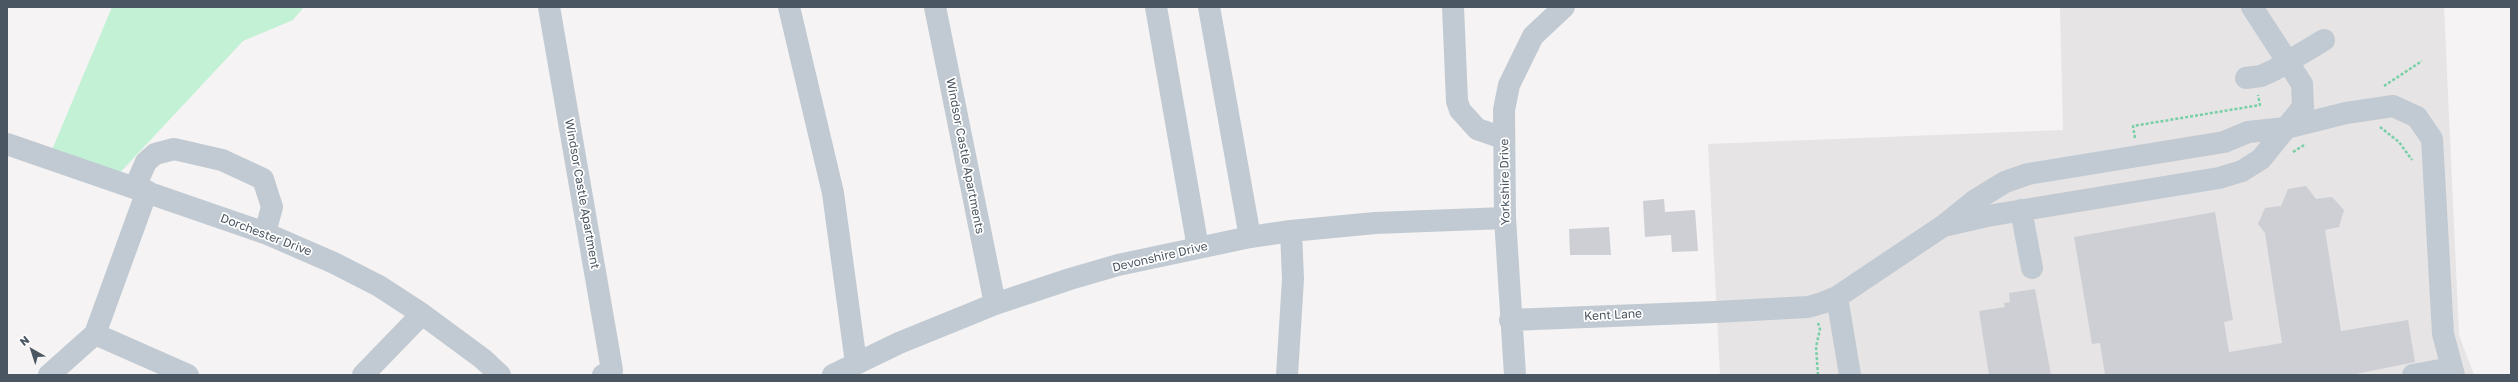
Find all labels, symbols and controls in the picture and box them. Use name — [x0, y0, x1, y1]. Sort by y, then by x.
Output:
street label: Windsor Castle Apartments — [943, 77, 987, 235]
street label: Windsor Castle Apartment — [562, 118, 602, 270]
street label: Yorkshire Drive — [1497, 139, 1513, 225]
street label: Dorchester Drive — [218, 211, 314, 259]
street label: Devonshire Drive — [1111, 239, 1209, 275]
street label: Kent Lane — [1584, 306, 1642, 324]
north arrow — [12, 330, 52, 370]
text: N — [17, 333, 31, 348]

